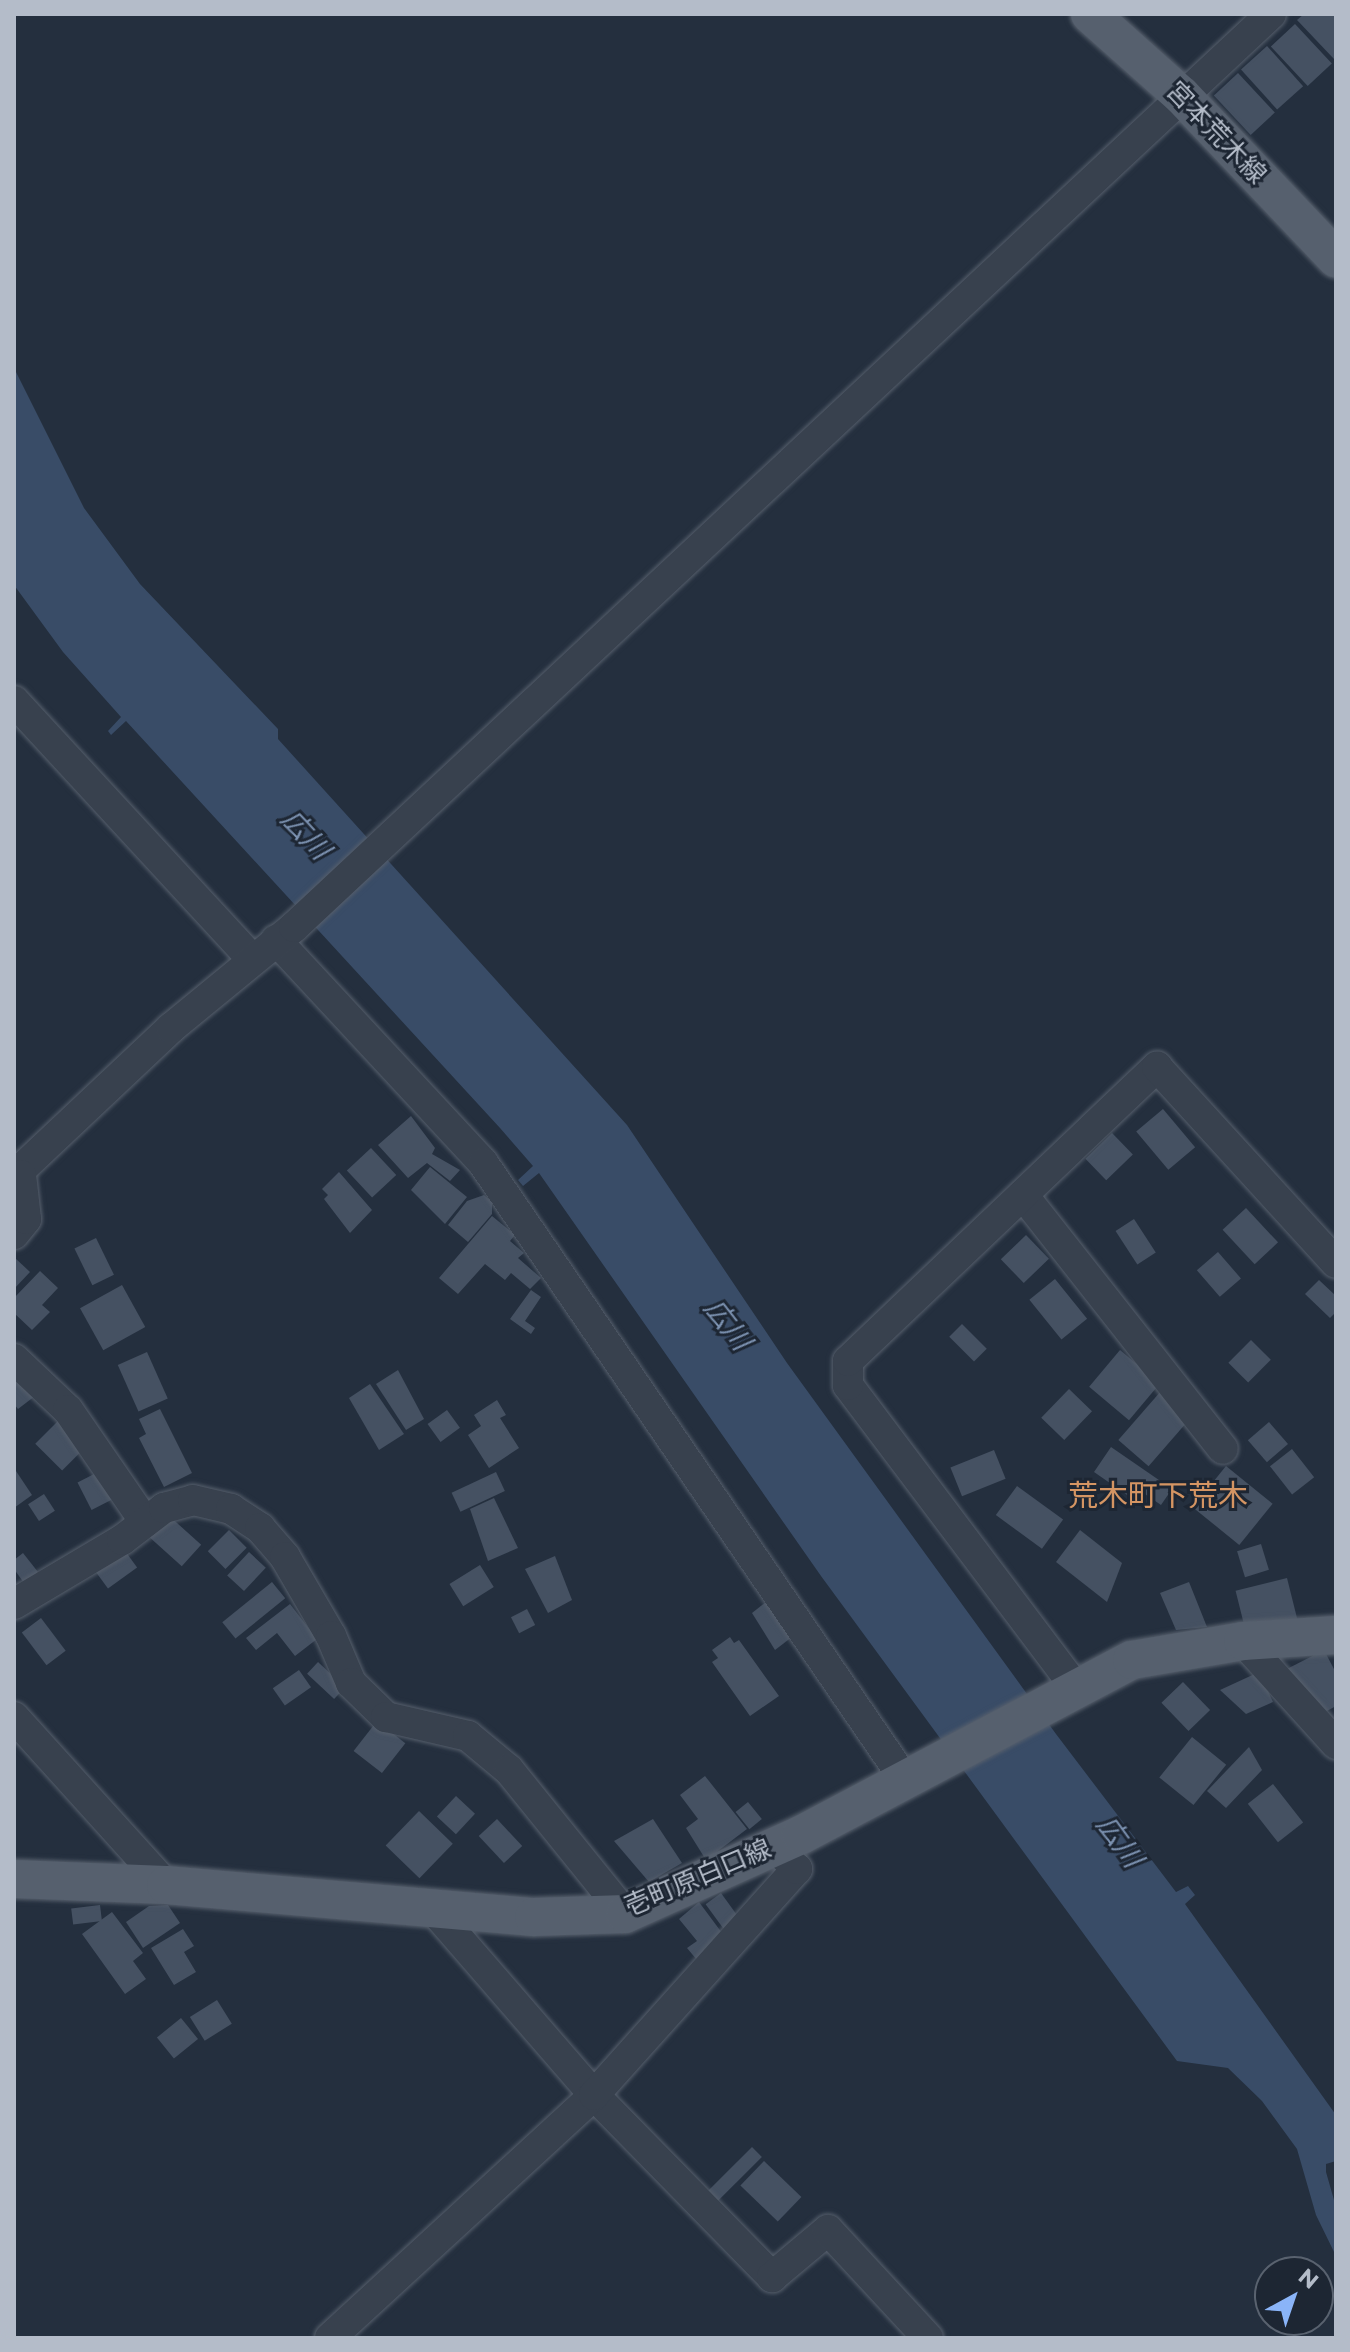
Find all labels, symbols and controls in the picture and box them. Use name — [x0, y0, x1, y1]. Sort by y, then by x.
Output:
street label: 宮本荒木線 — [1160, 75, 1272, 191]
water label: 広川 — [275, 802, 337, 866]
water label: 広川 — [698, 1292, 758, 1356]
district label: 荒木町下荒木 — [1068, 1478, 1248, 1514]
water label: 広川 — [1090, 1808, 1150, 1874]
street label: 壱町原白口線 — [620, 1833, 776, 1923]
north arrow — [1254, 2256, 1334, 2336]
text: N — [1293, 2263, 1324, 2295]

